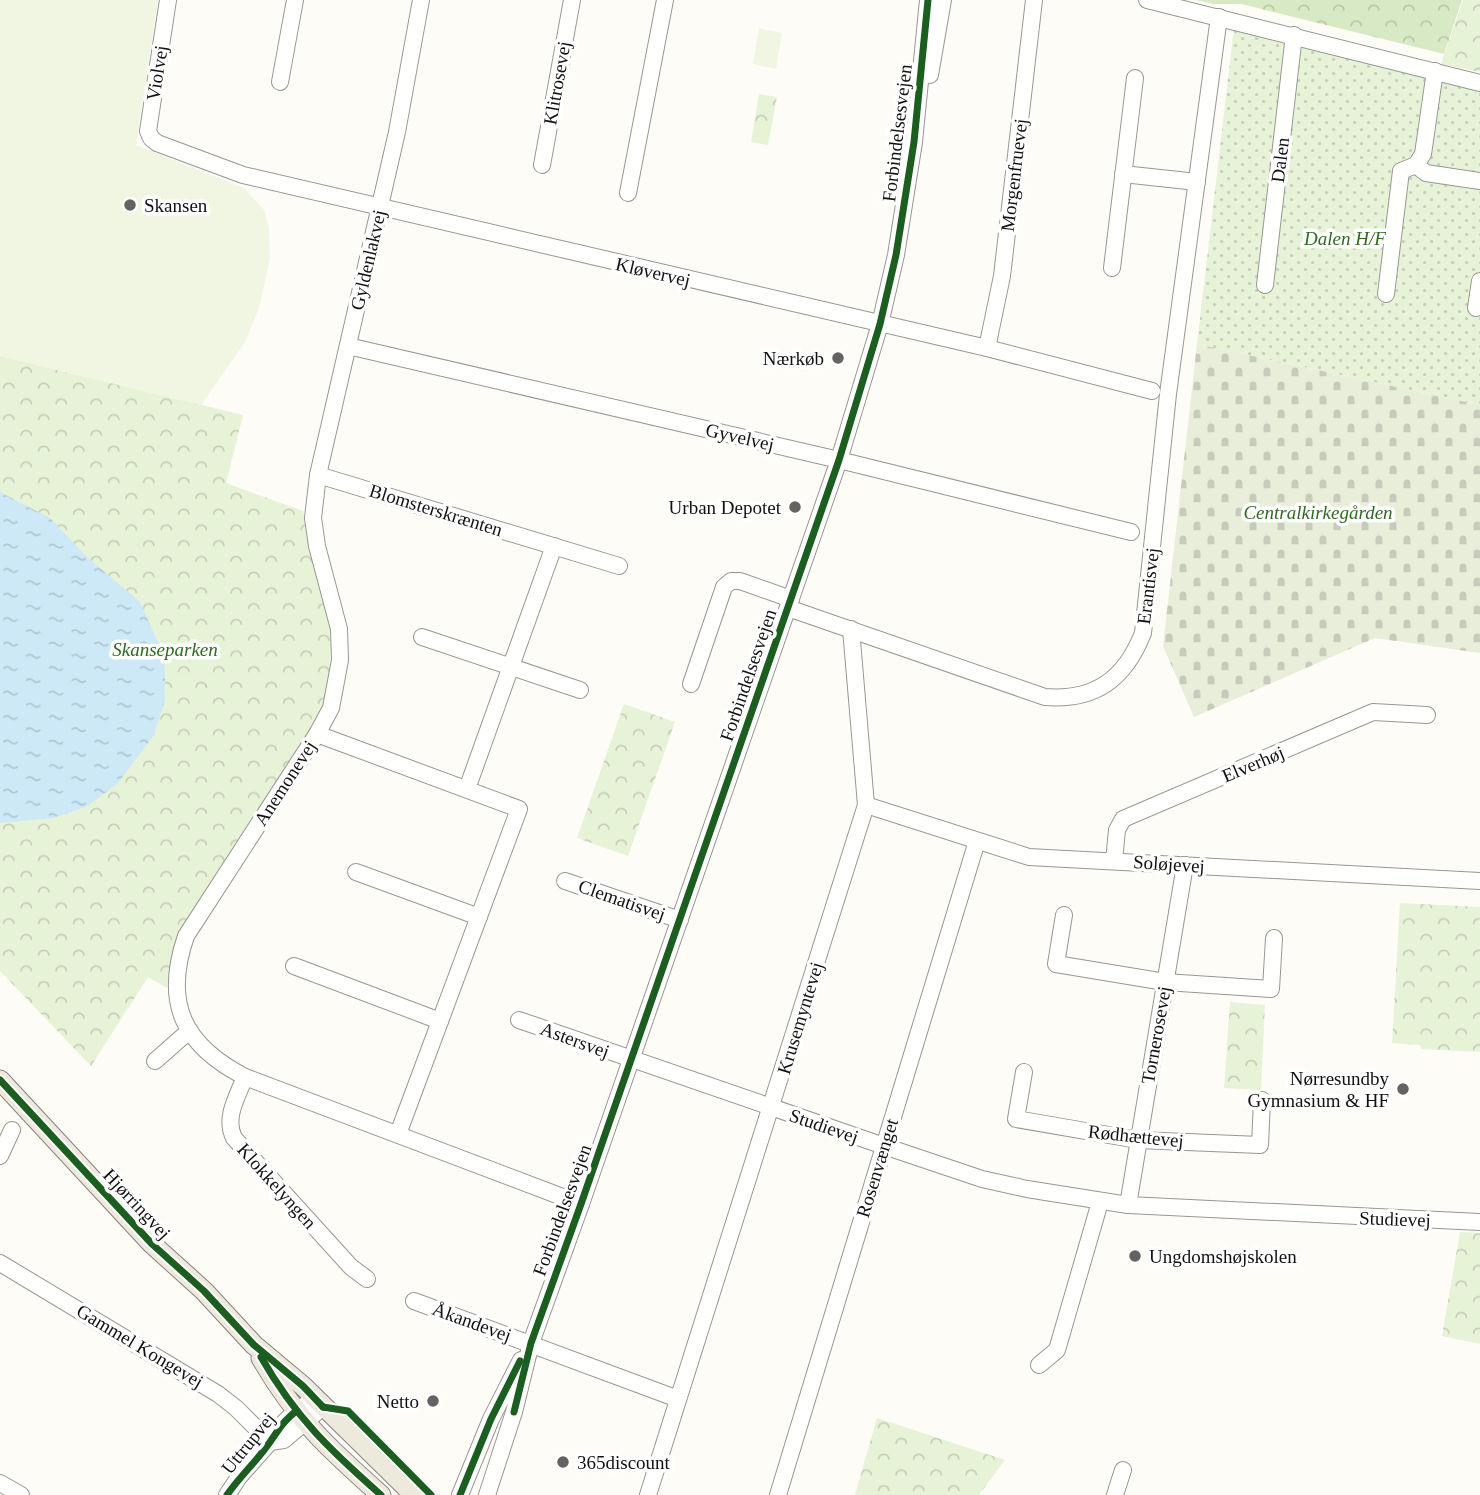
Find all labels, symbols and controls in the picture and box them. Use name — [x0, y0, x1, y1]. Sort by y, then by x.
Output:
street label: Klitrosevej — [539, 40, 575, 126]
street label: Violvej — [142, 44, 172, 102]
street label: Forbindelsesvejen — [878, 63, 916, 203]
street label: Morgenfruevej — [997, 117, 1031, 233]
street label: Dalen — [1267, 136, 1293, 184]
place label: Skansen — [144, 195, 208, 216]
marker: Skansen — [122, 197, 138, 213]
street label: Gyldenlakvej — [346, 208, 390, 312]
park label: Dalen H/F — [1303, 228, 1386, 249]
street label: Kløvervej — [614, 253, 692, 291]
place label: Nærkøb — [763, 348, 824, 369]
marker: Nærkøb — [830, 350, 846, 366]
street label: Gyvelvej — [704, 419, 776, 455]
street label: Blomsterskrænten — [367, 480, 506, 540]
place label: Urban Depotet — [669, 497, 782, 518]
marker: Urban Depotet — [787, 499, 803, 515]
park label: Centralkirkegården — [1243, 502, 1393, 523]
street label: Erantisvej — [1133, 546, 1163, 626]
street label: Forbindelsesvejen — [716, 606, 781, 744]
park label: Skanseparken — [112, 639, 218, 660]
street label: Anemonevej — [250, 737, 320, 829]
street label: Elverhøj — [1219, 742, 1287, 786]
street label: Soløjevej — [1132, 851, 1206, 877]
street label: Clematisvej — [576, 875, 668, 925]
street label: Krusemyntevej — [773, 959, 827, 1077]
street label: Tornerosevej — [1137, 984, 1175, 1086]
street label: Astersvej — [538, 1018, 612, 1062]
place label: Nørresundby Gymnasium & HF — [1248, 1068, 1389, 1111]
marker: Nørresundby Gymnasium & HF — [1395, 1081, 1411, 1097]
street label: Studievej — [787, 1104, 861, 1148]
street label: Rosenvænget — [852, 1115, 902, 1220]
street label: Rødhættevej — [1087, 1121, 1185, 1151]
street label: Klokkelyngen — [233, 1139, 321, 1233]
street label: Forbindelsesvejen — [528, 1141, 596, 1279]
street label: Hjørringvej — [99, 1164, 175, 1244]
street label: Studievej — [1359, 1207, 1431, 1231]
place label: Ungdomshøjskolen — [1149, 1246, 1297, 1267]
marker: Ungdomshøjskolen — [1127, 1248, 1143, 1264]
street label: Åkandevej — [430, 1298, 514, 1346]
street label: Gammel Kongevej — [73, 1300, 207, 1392]
place label: Netto — [377, 1391, 419, 1412]
marker: Netto — [425, 1393, 441, 1409]
street label: Uttrupvej — [217, 1408, 279, 1478]
place label: 365discount — [577, 1452, 671, 1473]
marker: 365discount — [555, 1454, 571, 1470]

